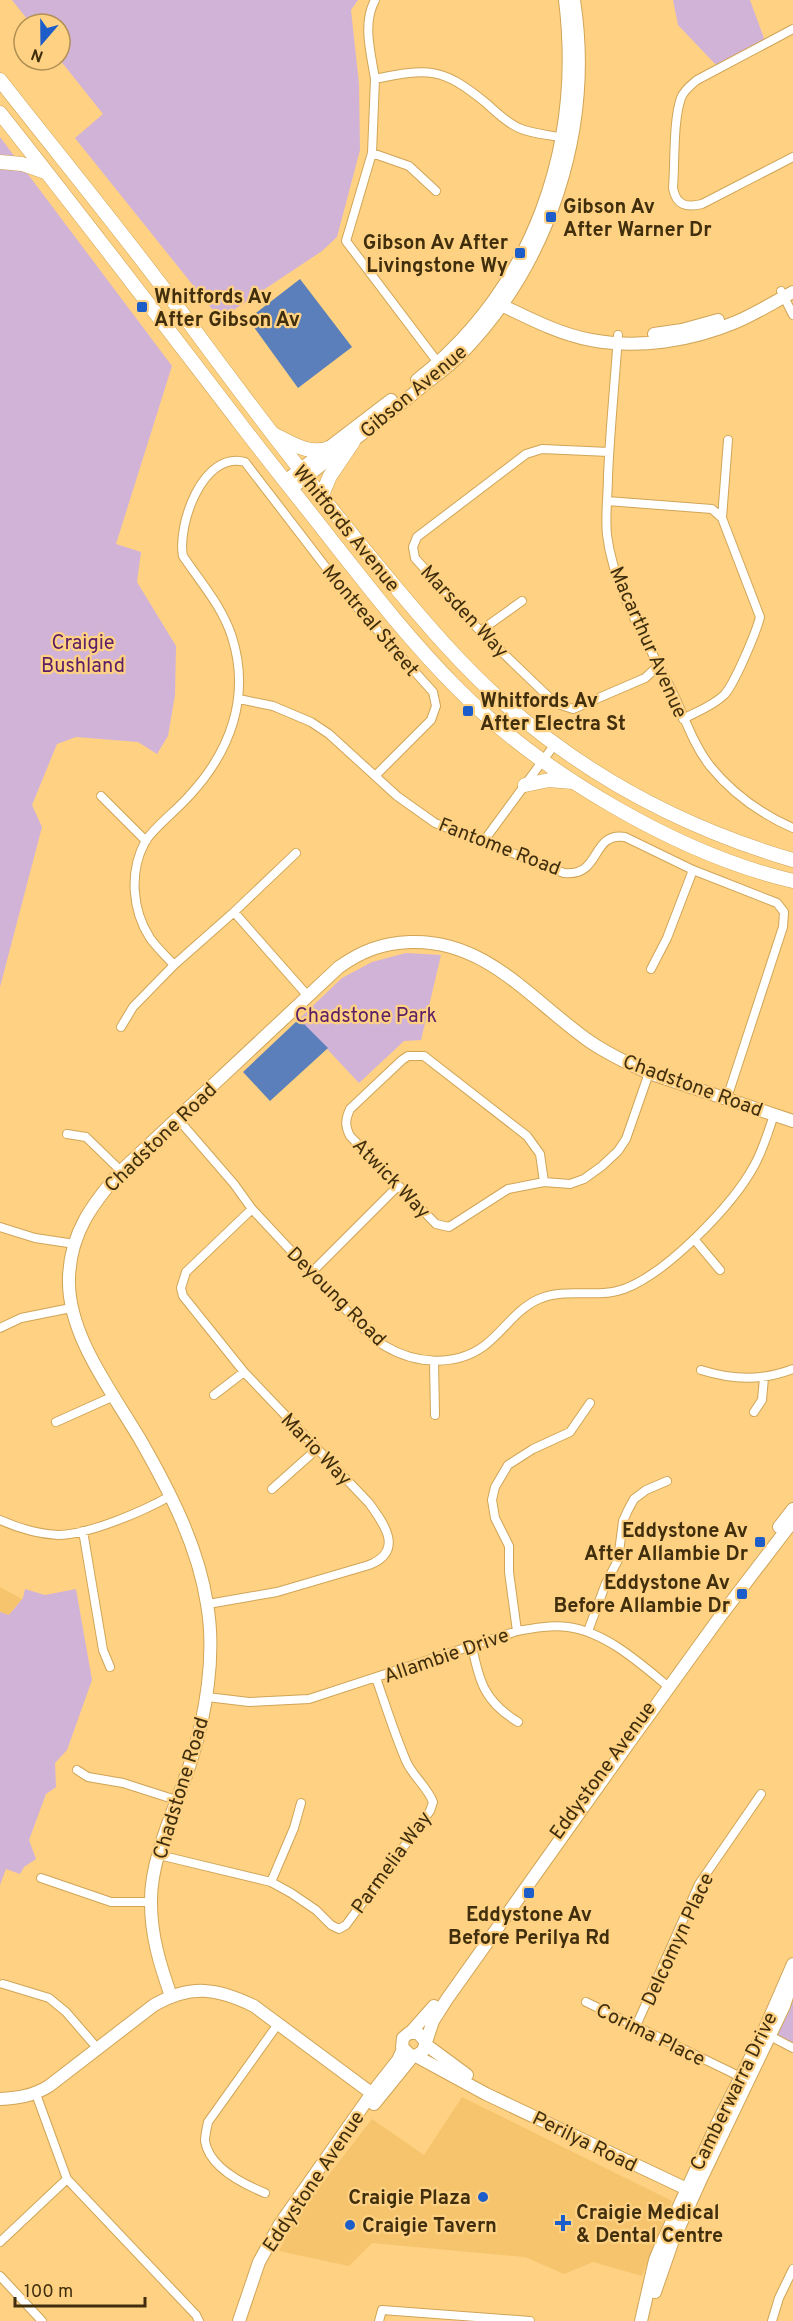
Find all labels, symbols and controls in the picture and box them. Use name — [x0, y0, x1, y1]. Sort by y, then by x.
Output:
north arrow — [12, 12, 72, 72]
text: N — [29, 43, 46, 66]
place label: Gibson Av After Warner Dr — [563, 195, 712, 244]
marker: Gibson Av After Warner Dr — [544, 210, 558, 224]
place label: Gibson Av After Livingstone Wy — [363, 231, 509, 280]
marker: Gibson Av After Livingstone Wy — [513, 246, 527, 260]
place label: Whitfords Av After Gibson Av — [154, 285, 300, 334]
marker: Whitfords Av After Gibson Av — [135, 300, 149, 314]
street label: Gibson Avenue — [355, 340, 473, 445]
street label: Whitfords Avenue — [286, 460, 405, 598]
street label: Montreal Street — [315, 560, 424, 683]
street label: Marsden Way — [414, 560, 513, 664]
street label: Macarthur Avenue — [602, 563, 692, 723]
park label: Craigie Bushland — [41, 631, 125, 680]
place label: Whitfords Av After Electra St — [480, 689, 626, 738]
marker: Whitfords Av After Electra St — [461, 704, 475, 718]
street label: Fantome Road — [434, 813, 564, 883]
park label: Chadstone Park — [295, 1004, 437, 1030]
street label: Chadstone Road — [619, 1049, 766, 1124]
street label: Chadstone Road — [99, 1078, 223, 1199]
street label: Atwick Way — [346, 1134, 435, 1225]
street label: Deyoung Road — [280, 1242, 391, 1353]
street label: Mario Way — [274, 1408, 357, 1492]
place label: Eddystone Av After Allambie Dr — [584, 1519, 749, 1568]
marker: Eddystone Av After Allambie Dr — [753, 1535, 767, 1549]
place label: Eddystone Av Before Allambie Dr — [553, 1571, 731, 1620]
marker: Eddystone Av Before Allambie Dr — [735, 1587, 749, 1601]
street label: Allambie Drive — [381, 1623, 513, 1690]
street label: Eddystone Avenue — [545, 1697, 663, 1845]
street label: Chadstone Road — [148, 1714, 216, 1863]
street label: Parmelia Way — [346, 1807, 439, 1920]
street label: Delcomyn Place — [637, 1869, 721, 2011]
marker: Eddystone Av Before Perilya Rd — [522, 1886, 536, 1900]
place label: Eddystone Av Before Perilya Rd — [448, 1903, 610, 1952]
street label: Corima Place — [591, 1998, 709, 2073]
street label: Camberwarra Drive — [685, 2008, 785, 2176]
street label: Perilya Road — [527, 2106, 641, 2179]
street label: Eddystone Avenue — [258, 2107, 371, 2258]
place label: Craigie Plaza — [348, 2186, 471, 2212]
marker: Craigie Plaza — [476, 2190, 490, 2204]
place label: Craigie Medical & Dental Centre — [576, 2201, 723, 2250]
place label: Craigie Tavern — [362, 2214, 497, 2240]
marker: Craigie Medical & Dental Centre — [554, 2214, 572, 2232]
marker: Craigie Tavern — [343, 2218, 357, 2232]
scale bar — [15, 2270, 146, 2308]
text: 100 m — [24, 2281, 73, 2304]

